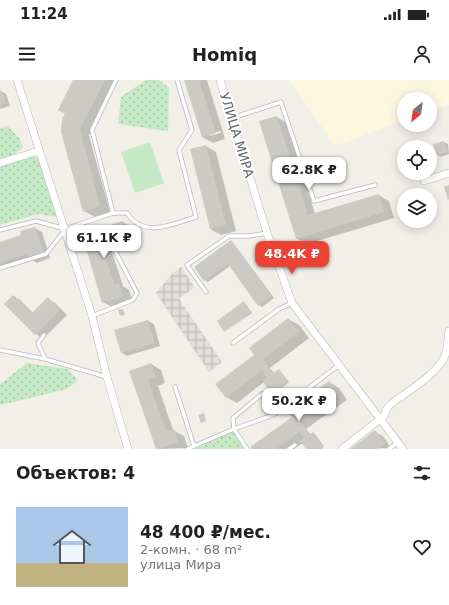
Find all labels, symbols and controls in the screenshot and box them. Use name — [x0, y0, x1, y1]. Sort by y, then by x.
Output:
text: 11:24 — [20, 5, 68, 23]
icon: menu — [16, 43, 38, 65]
icon: person — [411, 43, 433, 65]
text: Homiq — [192, 44, 257, 65]
street label: УЛИЦА МИРА — [217, 91, 257, 179]
north arrow — [397, 92, 437, 132]
map controls — [397, 92, 437, 228]
button: locate — [397, 140, 437, 180]
pin: 62.8K ₽ — [272, 157, 346, 191]
text: 62.8K ₽ — [281, 162, 337, 177]
button: layers — [397, 188, 437, 228]
pin: 61.1K ₽ — [67, 225, 141, 259]
text: 61.1K ₽ — [76, 230, 132, 245]
pin: 48.4K ₽ — [255, 241, 329, 275]
text: 48.4K ₽ — [264, 246, 320, 261]
pin: 50.2K ₽ — [262, 388, 336, 422]
text: 50.2K ₽ — [271, 393, 327, 408]
icon: filters — [411, 462, 433, 484]
text: Объектов: 4 — [16, 463, 135, 483]
text: 48 400 ₽/мес. — [140, 522, 271, 542]
icon: home — [48, 523, 96, 571]
icon: heart — [411, 536, 433, 558]
text: 2-комн. · 68 m² — [140, 542, 242, 557]
text: улица Мира — [140, 557, 221, 572]

